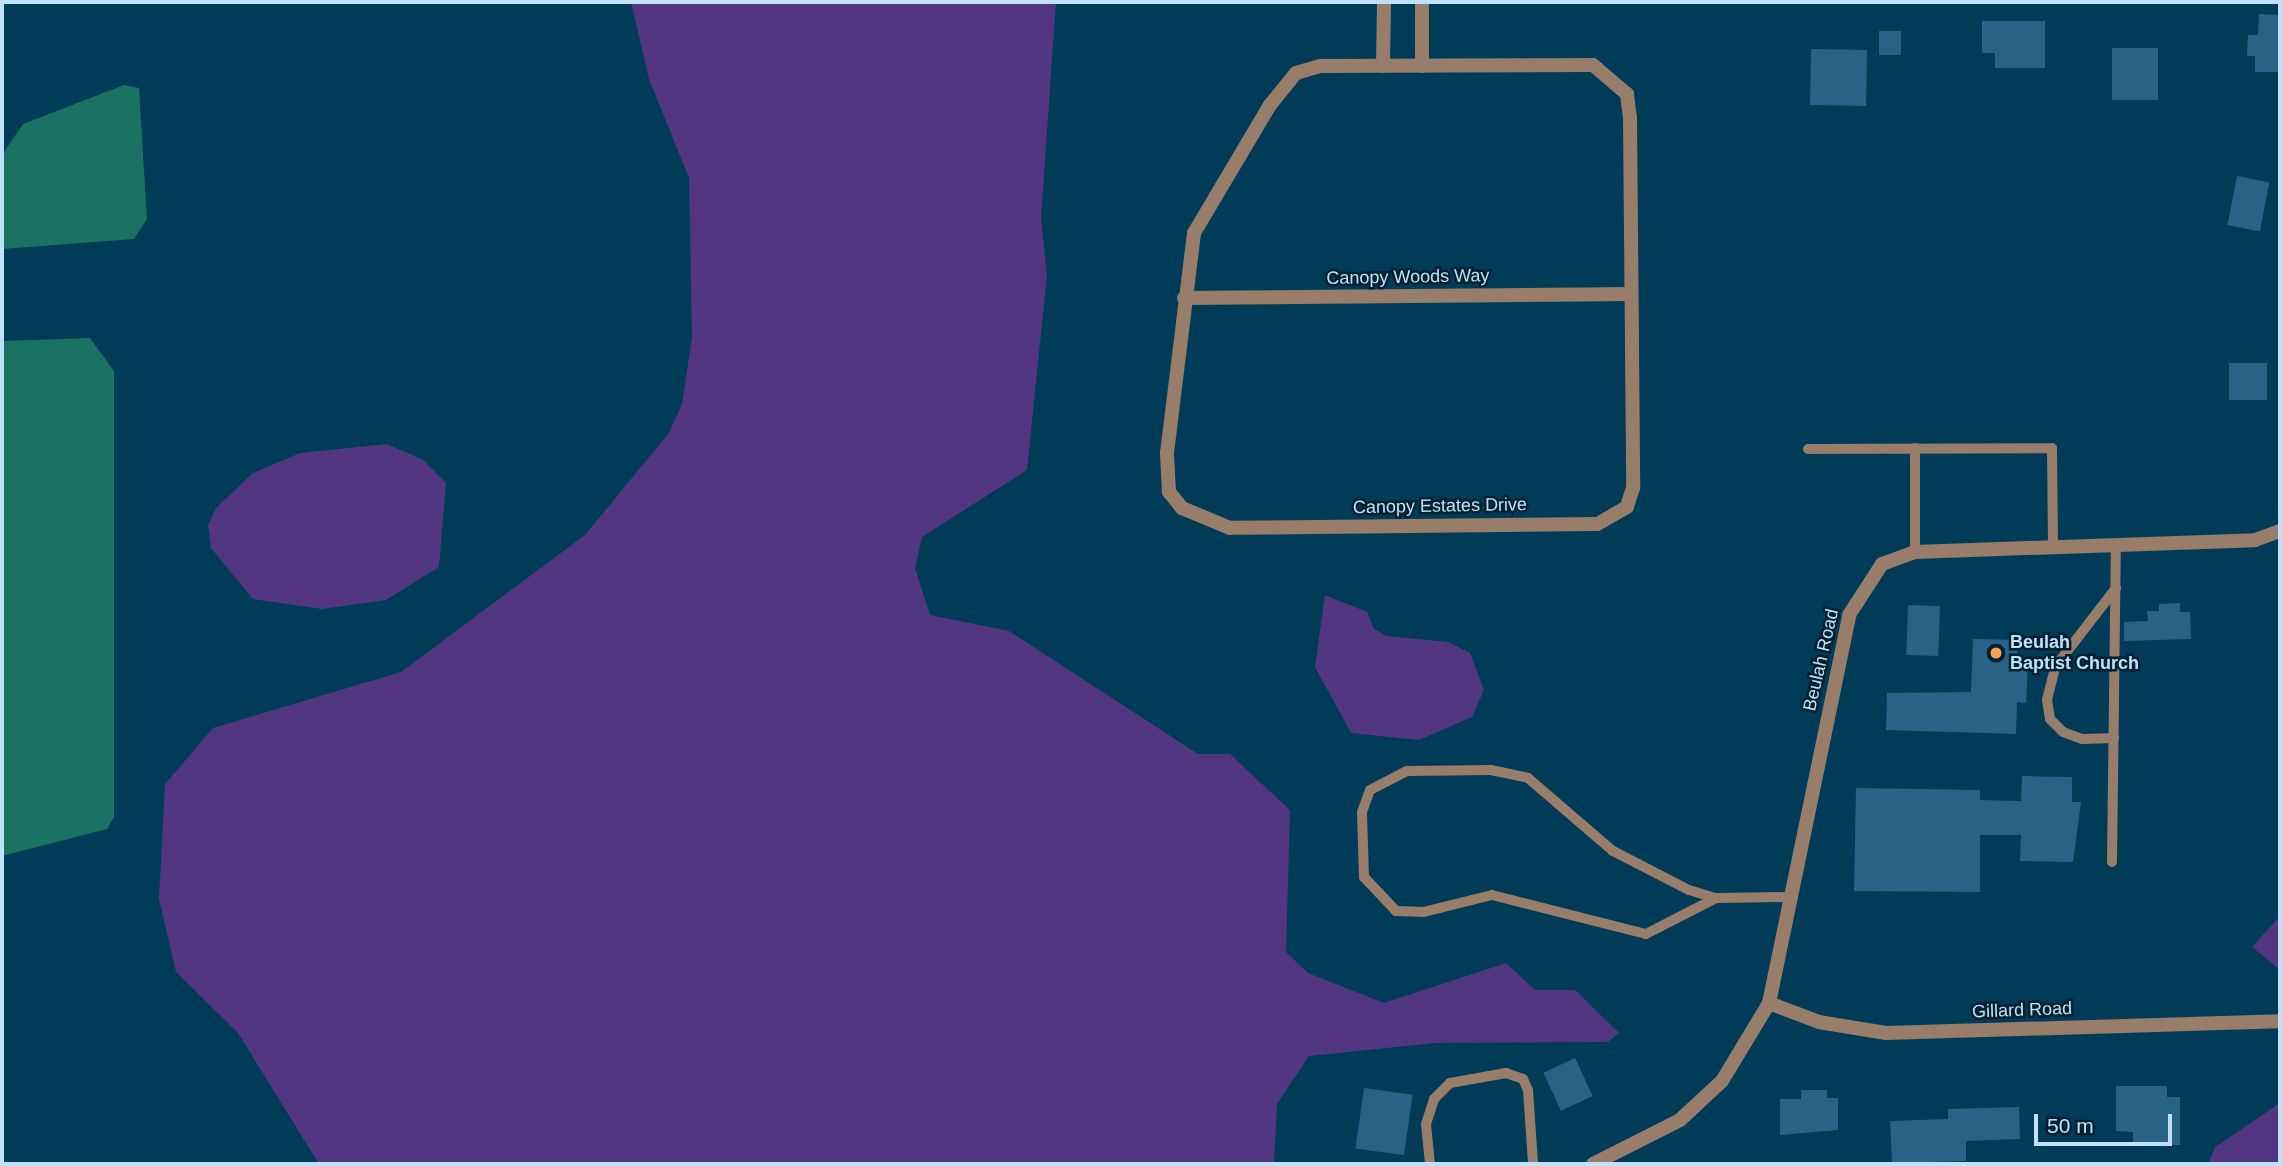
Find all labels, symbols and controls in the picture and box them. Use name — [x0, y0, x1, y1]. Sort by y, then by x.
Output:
street label: Canopy Woods Way — [1326, 265, 1490, 289]
street label: Canopy Estates Drive — [1353, 494, 1527, 518]
street label: Beulah Road — [1799, 607, 1843, 713]
place label: Beulah Baptist Church — [2010, 632, 2139, 674]
marker: Beulah Baptist Church — [1988, 645, 2004, 661]
street label: Gillard Road — [1972, 997, 2072, 1023]
scale bar — [2037, 1100, 2175, 1144]
text: 50 m — [2047, 1114, 2094, 1137]

